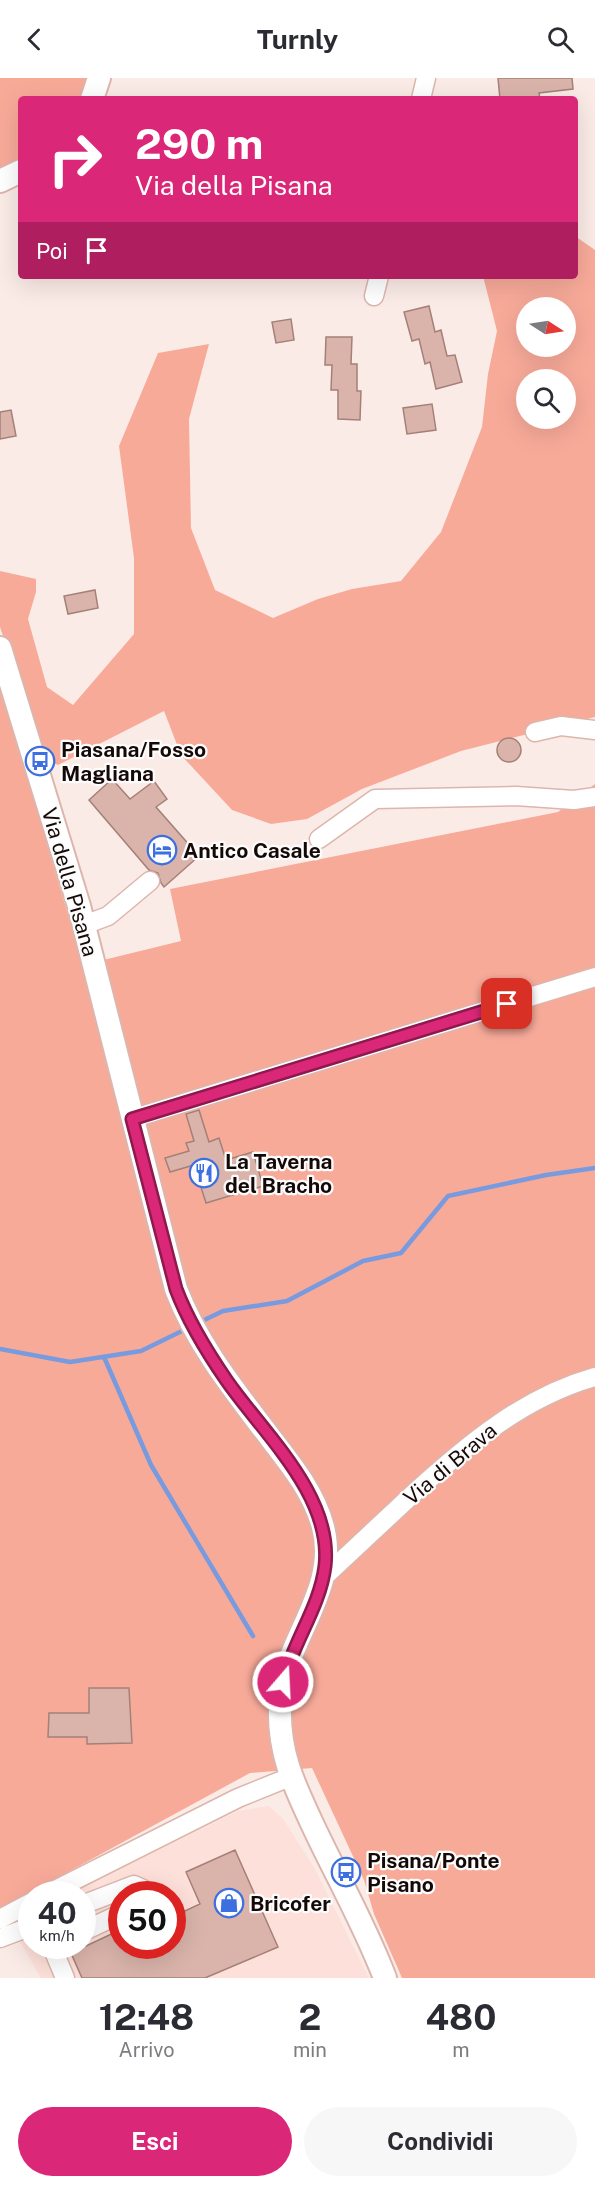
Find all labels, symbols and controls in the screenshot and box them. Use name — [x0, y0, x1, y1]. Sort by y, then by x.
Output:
icon: back — [18, 23, 51, 56]
text: Turnly — [257, 23, 338, 55]
icon: search — [544, 23, 577, 56]
text: 290 m — [135, 119, 263, 168]
icon: right — [36, 120, 114, 198]
text: Via della Pisana — [135, 169, 333, 201]
icon: arrive — [80, 234, 113, 267]
text: Poi — [36, 238, 68, 264]
north arrow — [516, 297, 576, 357]
map controls — [516, 297, 576, 429]
button: search — [516, 369, 576, 429]
place label: Piasana/Fosso Magliana — [61, 737, 206, 786]
bus stop icon: Piasana/Fosso Magliana — [24, 745, 56, 777]
street label: Via della Pisana — [37, 805, 103, 959]
hotel icon: Antico Casale — [146, 834, 178, 866]
place label: Antico Casale — [183, 838, 321, 863]
pin — [481, 978, 532, 1029]
icon: arrive — [490, 987, 523, 1020]
place label: La Taverna del Bracho — [225, 1149, 332, 1198]
restaurant icon: La Taverna del Bracho — [188, 1157, 220, 1189]
street label: Via di Brava — [398, 1418, 502, 1510]
position arrow — [251, 1650, 315, 1714]
place label: Pisana/Ponte Pisano — [367, 1848, 500, 1897]
bus stop icon: Pisana/Ponte Pisano — [330, 1856, 362, 1888]
speed limit sign: 50 — [108, 1881, 186, 1959]
shop icon: Bricofer — [213, 1887, 245, 1919]
place label: Bricofer — [250, 1891, 331, 1916]
text: 40 — [37, 1895, 77, 1931]
text: km/h — [39, 1927, 75, 1944]
text: 12:48 — [99, 1996, 194, 2038]
text: 2 — [298, 1996, 321, 2038]
text: 480 — [425, 1996, 496, 2038]
text: Arrivo — [118, 2038, 174, 2062]
text: min — [293, 2038, 327, 2062]
text: m — [452, 2038, 470, 2062]
button: Esci — [18, 2107, 292, 2176]
button: Condividi — [304, 2107, 577, 2176]

